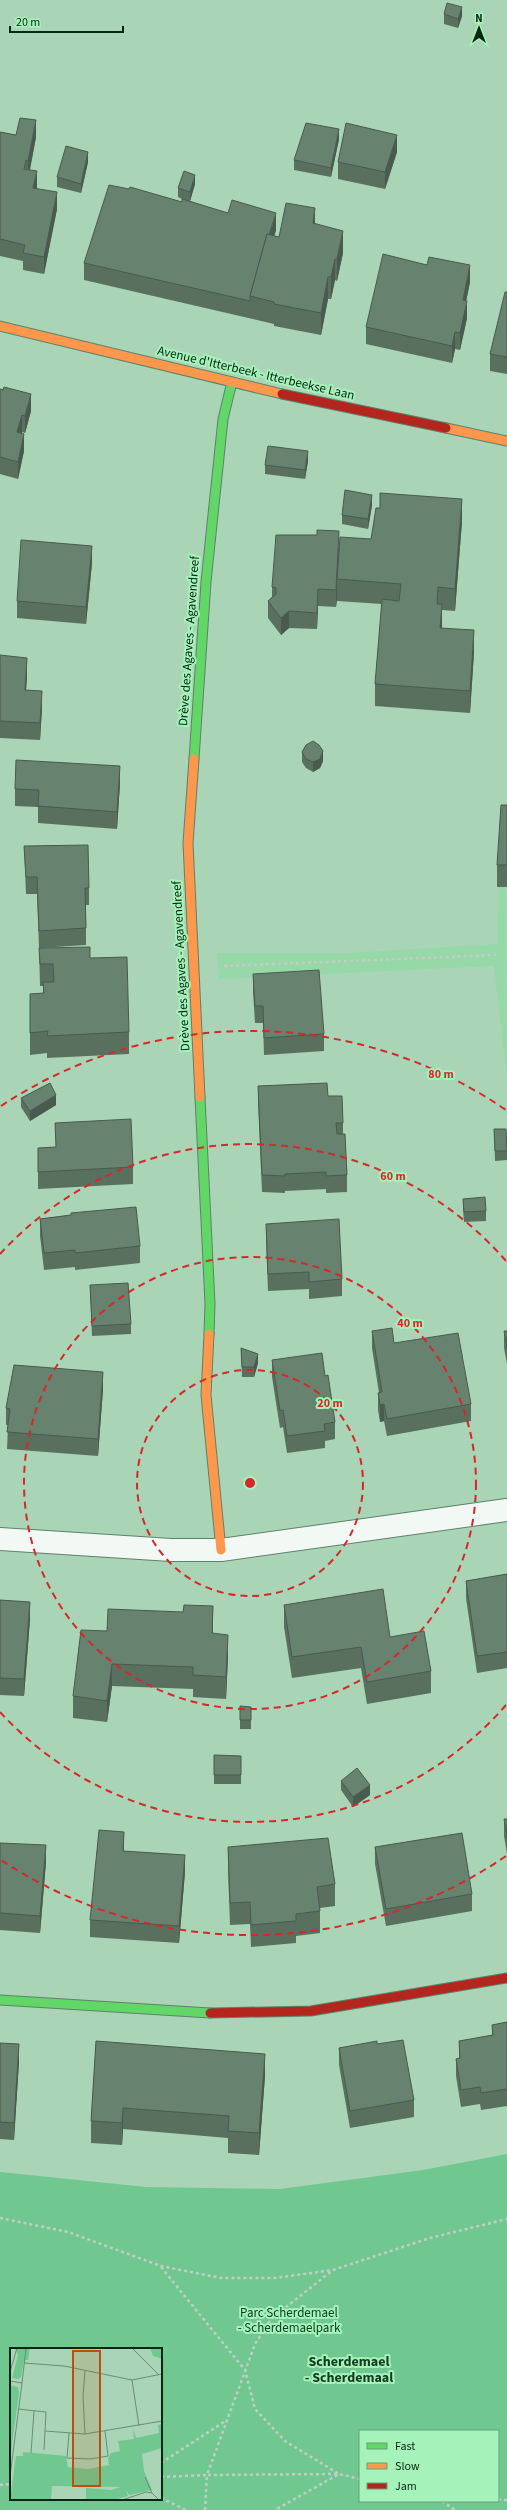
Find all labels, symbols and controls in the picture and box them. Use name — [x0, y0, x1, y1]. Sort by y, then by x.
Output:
scale bar — [10, 8, 123, 34]
north arrow — [459, 8, 499, 48]
text: N — [475, 11, 483, 26]
text: 20 m — [16, 14, 40, 31]
street label: Avenue d'Itterbeek - Itterbeekse Laan — [156, 342, 356, 404]
street label: Drève des Agaves - Agavendreef — [174, 554, 204, 727]
street label: Drève des Agaves - Agavendreef — [167, 879, 194, 1052]
text: 80 m — [428, 1066, 454, 1083]
text: 60 m — [380, 1168, 406, 1185]
text: 40 m — [397, 1315, 423, 1332]
text: 20 m — [317, 1395, 343, 1412]
centre of rings — [243, 1476, 257, 1490]
park label: Parc Scherdemael - Scherdemaelpark — [238, 2304, 341, 2337]
inset map — [10, 2348, 162, 2500]
district label: Scherdemael - Scherdemaal — [305, 2352, 393, 2388]
legend — [359, 2430, 499, 2502]
text: Fast — [395, 2438, 415, 2455]
text: Slow — [395, 2458, 420, 2475]
text: Jam — [395, 2478, 417, 2495]

